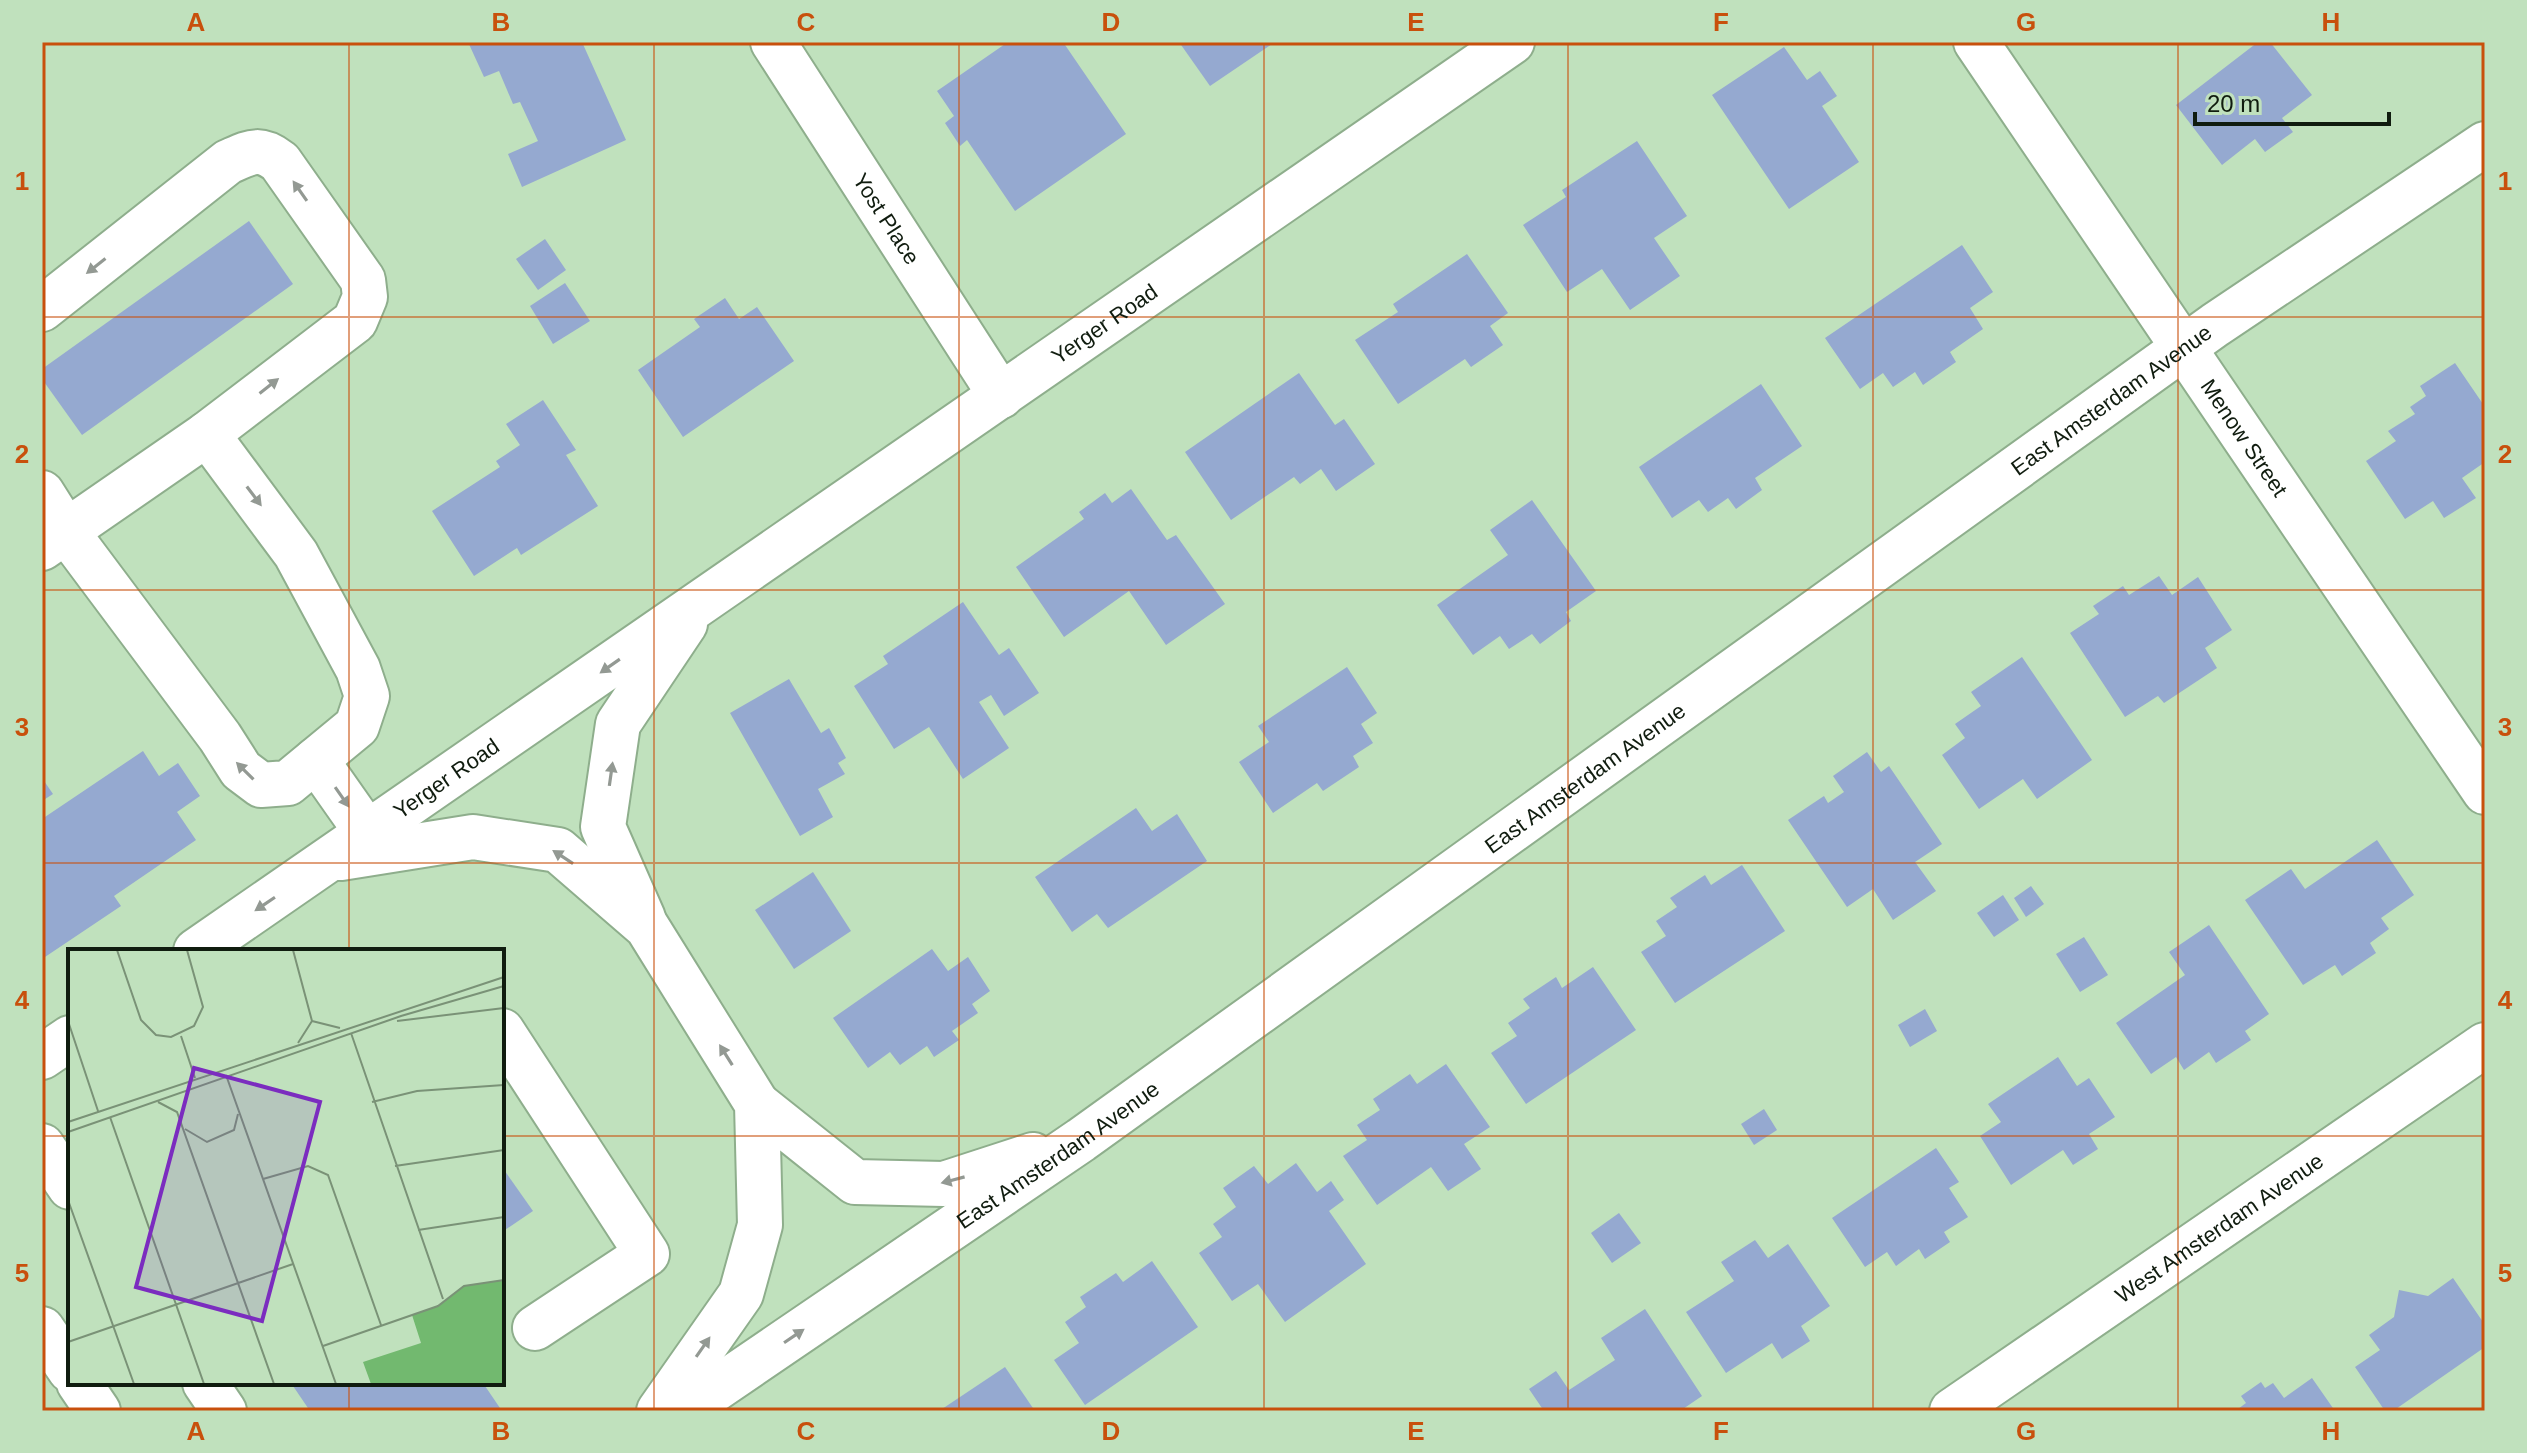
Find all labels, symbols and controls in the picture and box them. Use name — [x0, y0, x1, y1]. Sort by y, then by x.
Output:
text: A — [187, 7, 206, 37]
text: B — [492, 7, 510, 37]
text: C — [797, 7, 816, 37]
text: D — [1102, 7, 1120, 37]
text: E — [1407, 7, 1425, 37]
text: F — [1713, 7, 1729, 37]
text: G — [2016, 7, 2036, 37]
text: H — [2322, 7, 2340, 37]
scale bar — [2195, 76, 2389, 126]
text: 20 m — [2207, 90, 2260, 117]
text: 1 — [15, 166, 29, 196]
text: 1 — [2498, 166, 2512, 196]
street label: Yost Place — [848, 169, 925, 269]
one-way arrow — [292, 180, 308, 202]
one-way arrow — [86, 257, 106, 273]
street label: Yerger Road — [1047, 279, 1162, 369]
street label: East Amsterdam Avenue — [2006, 320, 2216, 480]
street label: Menow Street — [2196, 375, 2292, 501]
one-way arrow — [259, 379, 279, 395]
text: 2 — [15, 439, 29, 469]
text: 2 — [2498, 439, 2512, 469]
one-way arrow — [245, 486, 261, 507]
one-way arrow — [600, 658, 621, 673]
street label: East Amsterdam Avenue — [1480, 698, 1690, 859]
text: 3 — [15, 712, 29, 742]
text: 3 — [2498, 712, 2512, 742]
street label: Yerger Road — [389, 733, 504, 824]
one-way arrow — [237, 762, 255, 781]
one-way arrow — [605, 762, 618, 787]
one-way arrow — [334, 786, 349, 807]
one-way arrow — [552, 849, 574, 865]
one-way arrow — [254, 896, 275, 911]
inset map — [68, 949, 504, 1385]
text: 4 — [15, 985, 30, 1015]
text: 4 — [2498, 985, 2513, 1015]
one-way arrow — [719, 1044, 734, 1065]
street label: East Amsterdam Avenue — [952, 1076, 1164, 1234]
street label: West Amsterdam Avenue — [2111, 1148, 2328, 1308]
one-way arrow — [940, 1175, 965, 1187]
text: 5 — [15, 1258, 29, 1288]
text: 5 — [2498, 1258, 2512, 1288]
one-way arrow — [783, 1329, 805, 1343]
one-way arrow — [695, 1337, 711, 1358]
text: A — [187, 1416, 206, 1446]
text: B — [492, 1416, 510, 1446]
text: C — [797, 1416, 816, 1446]
text: D — [1102, 1416, 1120, 1446]
text: E — [1407, 1416, 1425, 1446]
text: F — [1713, 1416, 1729, 1446]
text: G — [2016, 1416, 2036, 1446]
text: H — [2322, 1416, 2340, 1446]

